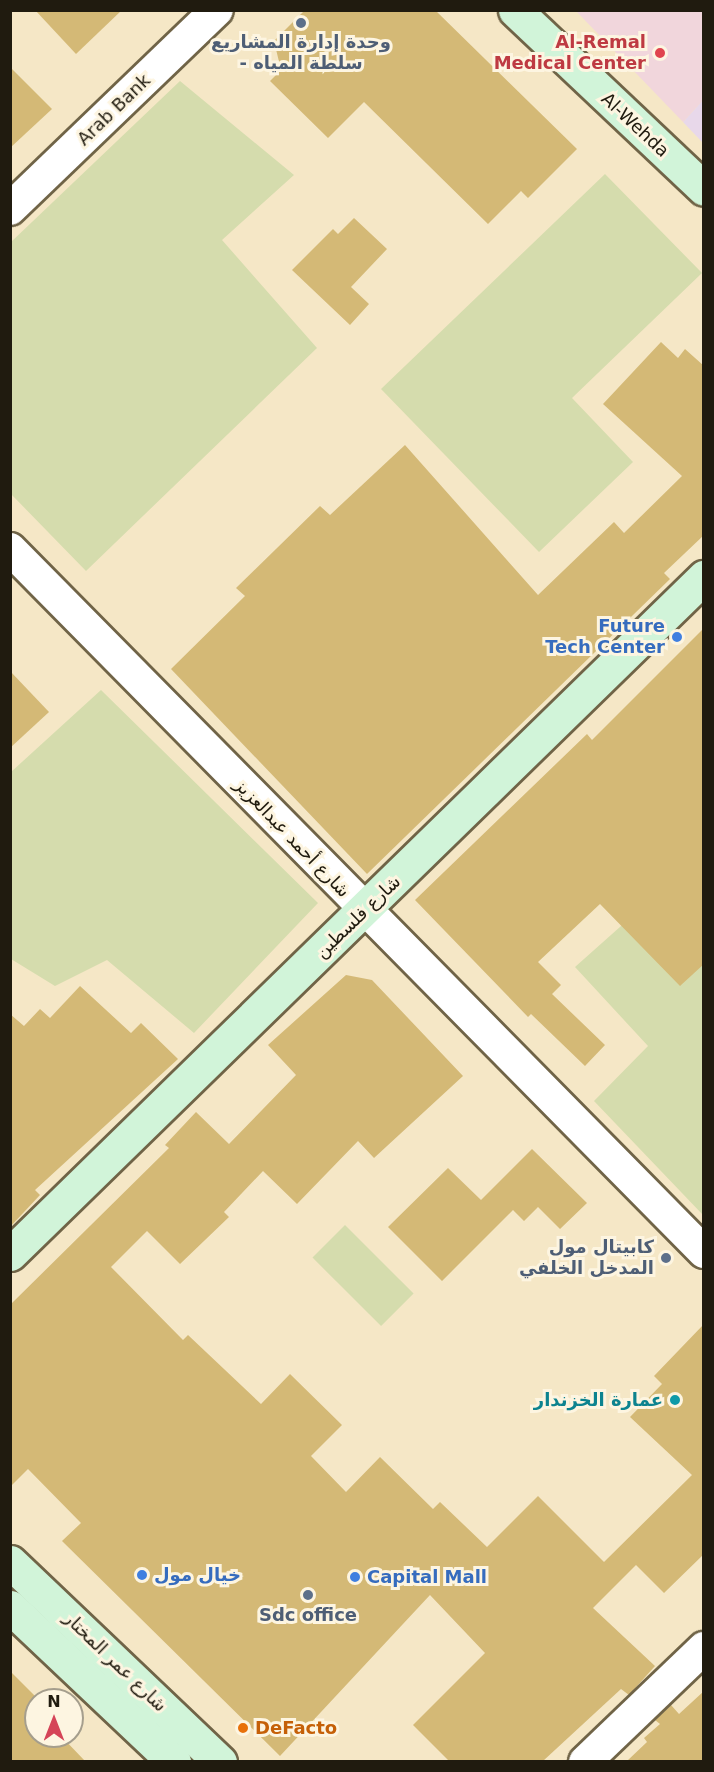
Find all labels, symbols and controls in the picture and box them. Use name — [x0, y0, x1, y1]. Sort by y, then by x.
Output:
marker: وحدة إدارة المشاريع - سلطة المياه — [294, 16, 308, 30]
place label: وحدة إدارة المشاريع - سلطة المياه — [211, 32, 391, 74]
place label: Al-Remal Medical Center — [494, 32, 646, 74]
marker: Al-Remal Medical Center — [651, 44, 669, 62]
street label: Arab Bank — [73, 70, 155, 150]
street label: Al-Wehda — [597, 88, 673, 162]
place label: Future Tech Center — [545, 616, 665, 658]
marker: Future Tech Center — [670, 630, 684, 644]
street label: شارع أحمد عبدالعزيز — [230, 774, 354, 902]
street label: شارع فلسطين — [311, 871, 405, 963]
place label: كابيتال مول المدخل الخلفي — [519, 1237, 654, 1280]
marker: كابيتال مول المدخل الخلفي — [659, 1251, 673, 1265]
place label: عمارة الخزندار — [534, 1389, 663, 1411]
marker: عمارة الخزندار — [668, 1393, 682, 1407]
place label: خيال مول — [154, 1564, 241, 1586]
place label: Capital Mall — [367, 1566, 487, 1588]
marker: خيال مول — [135, 1568, 149, 1582]
marker: Capital Mall — [348, 1570, 362, 1584]
marker: Sdc office — [301, 1588, 315, 1602]
place label: Sdc office — [259, 1604, 357, 1626]
street label: شارع عمر المختار — [59, 1607, 171, 1717]
north arrow — [24, 1688, 84, 1748]
text: N — [47, 1692, 61, 1711]
place label: DeFacto — [255, 1717, 337, 1739]
marker: DeFacto — [236, 1721, 250, 1735]

